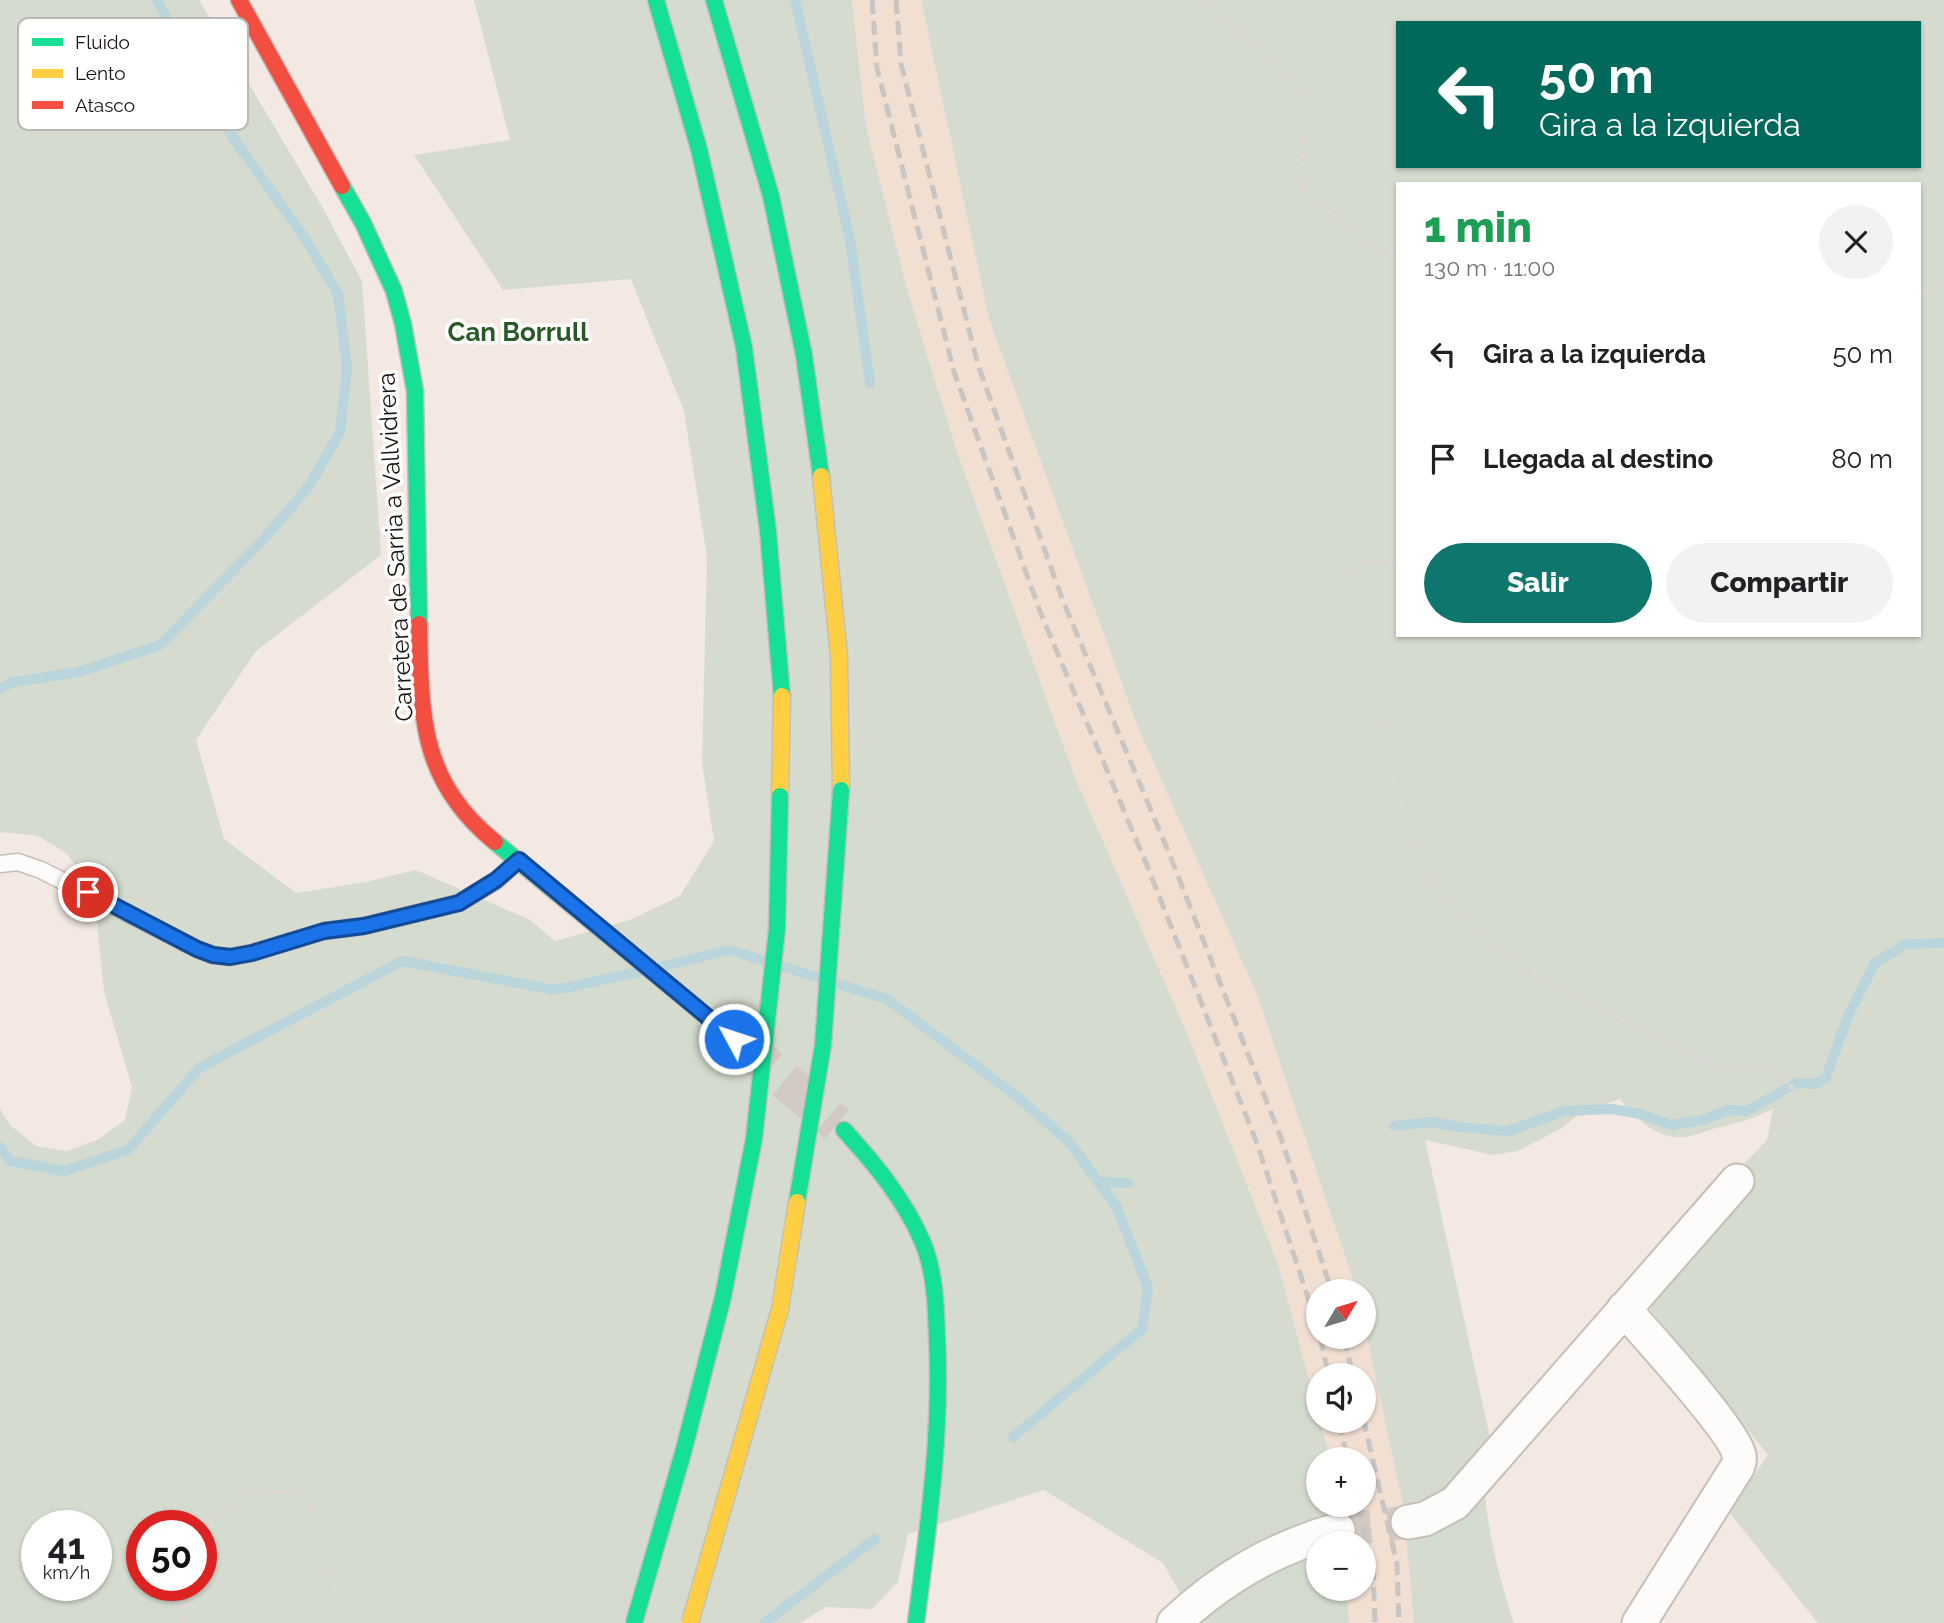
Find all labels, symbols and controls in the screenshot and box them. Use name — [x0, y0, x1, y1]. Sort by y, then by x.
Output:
legend — [18, 18, 248, 130]
text: Fluido — [75, 31, 130, 53]
text: 50 m — [1539, 47, 1654, 104]
icon: left — [1424, 49, 1515, 140]
text: Lento — [75, 62, 126, 84]
text: Atasco — [75, 94, 135, 116]
text: Gira a la izquierda — [1539, 106, 1801, 143]
text: 1 min — [1424, 203, 1532, 252]
button: close — [1819, 205, 1893, 279]
text: 130 m · 11:00 — [1424, 254, 1555, 281]
district label: Can Borrull — [448, 317, 589, 347]
icon: left — [1424, 335, 1462, 373]
text: Gira a la izquierda — [1483, 339, 1706, 369]
text: 50 m — [1832, 339, 1893, 369]
street label: Carretera de Sarria a Vallvidrera — [371, 372, 419, 722]
icon: arrive — [1424, 440, 1462, 478]
text: Llegada al destino — [1483, 444, 1713, 474]
text: 80 m — [1831, 444, 1893, 474]
button: Salir — [1424, 543, 1652, 623]
button: Compartir — [1666, 543, 1893, 623]
pin — [58, 862, 118, 922]
icon: arrive — [69, 873, 107, 911]
position arrow — [697, 1002, 771, 1076]
north arrow — [1306, 1279, 1376, 1349]
map controls — [1306, 1279, 1376, 1601]
button: sound — [1306, 1363, 1376, 1433]
button: + — [1306, 1447, 1376, 1517]
speed limit sign: 50 — [126, 1510, 217, 1601]
text: 41 — [48, 1526, 85, 1567]
button: − — [1306, 1531, 1376, 1601]
text: km/h — [43, 1562, 90, 1583]

